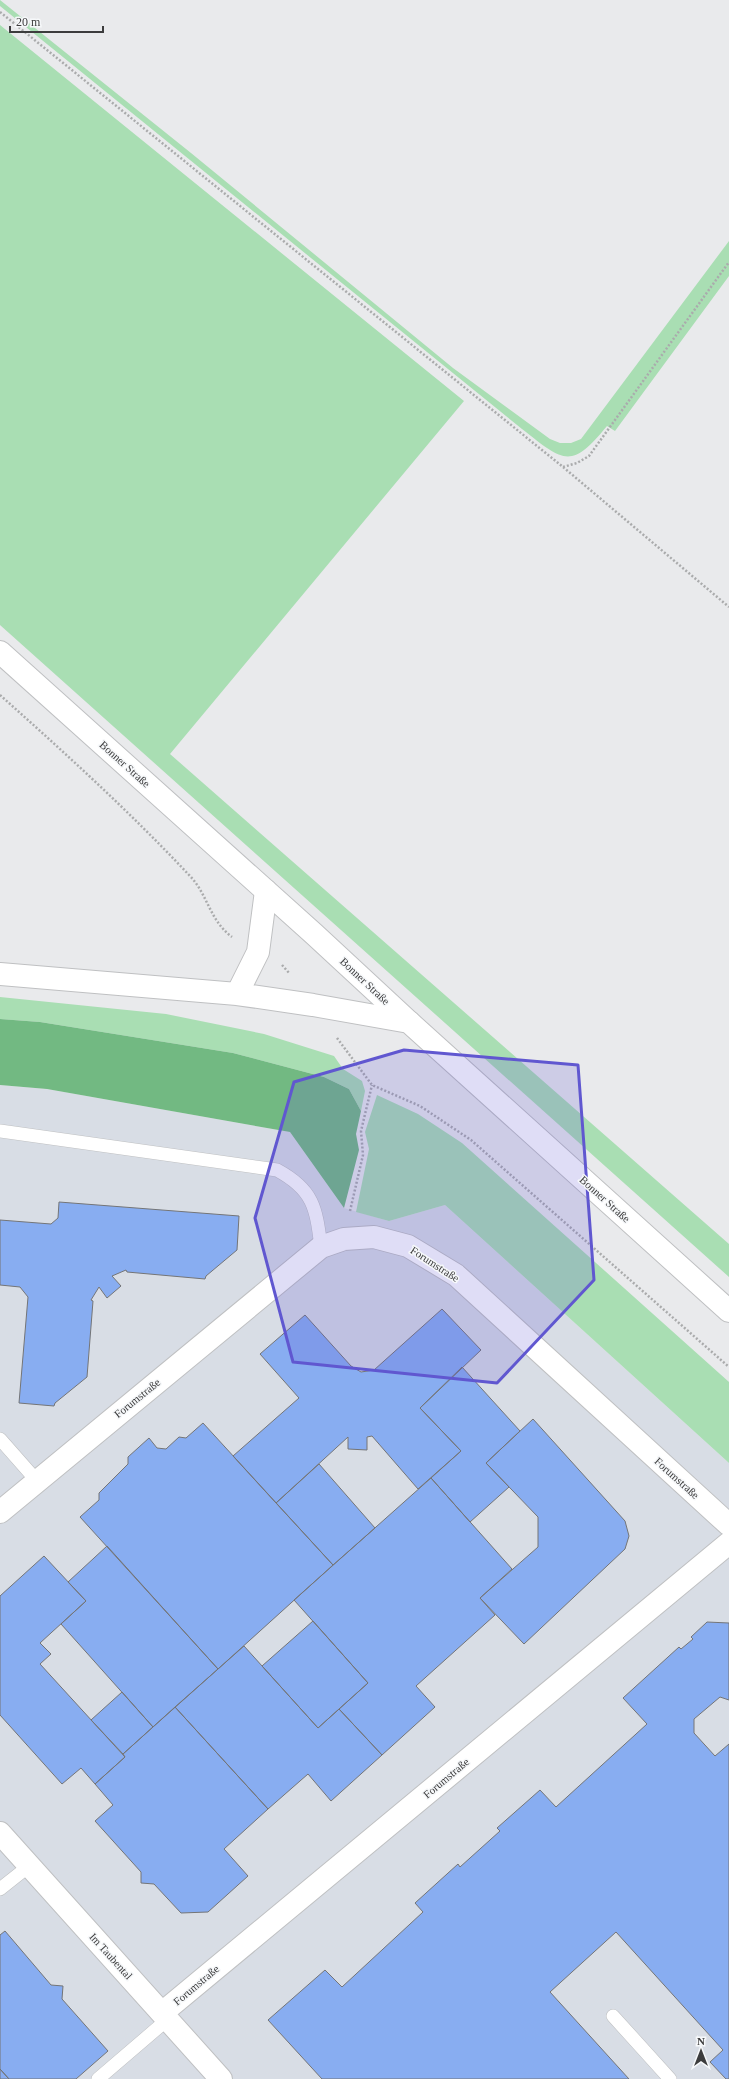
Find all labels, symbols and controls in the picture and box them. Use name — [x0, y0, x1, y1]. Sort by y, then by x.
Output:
scale bar — [10, 8, 103, 34]
text: 20 m — [16, 15, 41, 29]
street label: Bonner Straße — [97, 738, 153, 790]
street label: Bonner Straße — [338, 955, 392, 1007]
street label: Bonner Straße — [577, 1173, 633, 1225]
street label: Forumstraße — [408, 1244, 462, 1284]
street label: Forumstraße — [112, 1376, 162, 1420]
street label: Forumstraße — [652, 1455, 702, 1501]
street label: Forumstraße — [421, 1755, 471, 1800]
street label: Im Taubental — [87, 1930, 135, 1982]
street label: Forumstraße — [171, 1962, 221, 2007]
north arrow — [681, 2031, 721, 2071]
text: N — [697, 2035, 705, 2047]

